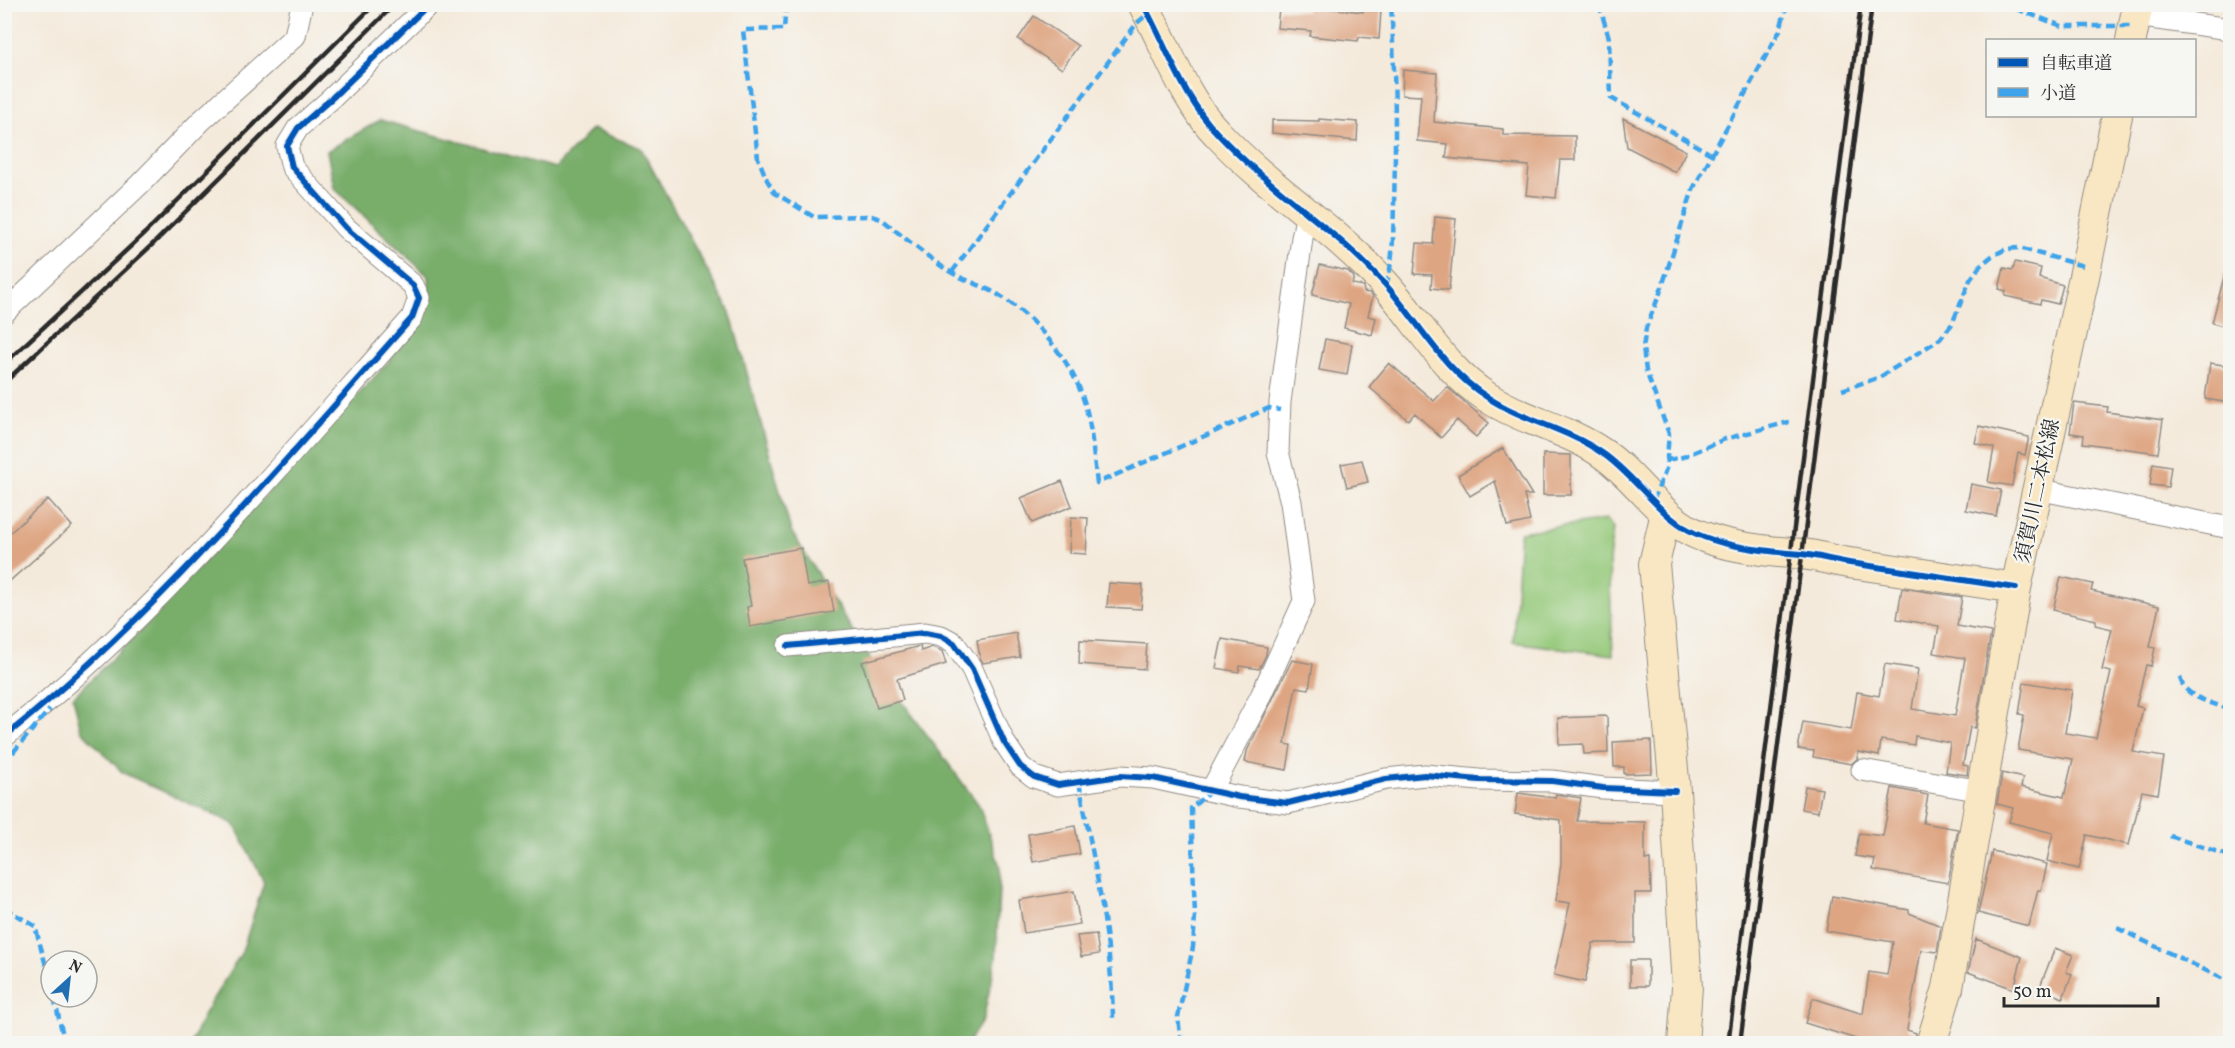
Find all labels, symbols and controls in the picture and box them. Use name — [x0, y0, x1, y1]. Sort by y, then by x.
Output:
legend — [1986, 39, 2196, 117]
text: 自転車道 — [2040, 52, 2112, 77]
text: 小道 — [2040, 82, 2076, 107]
street label: 須賀川二本松線 — [2009, 416, 2068, 566]
north arrow — [39, 949, 99, 1009]
text: N — [65, 955, 85, 980]
scale bar — [2004, 970, 2158, 1008]
text: 50 m — [2013, 980, 2052, 1005]

